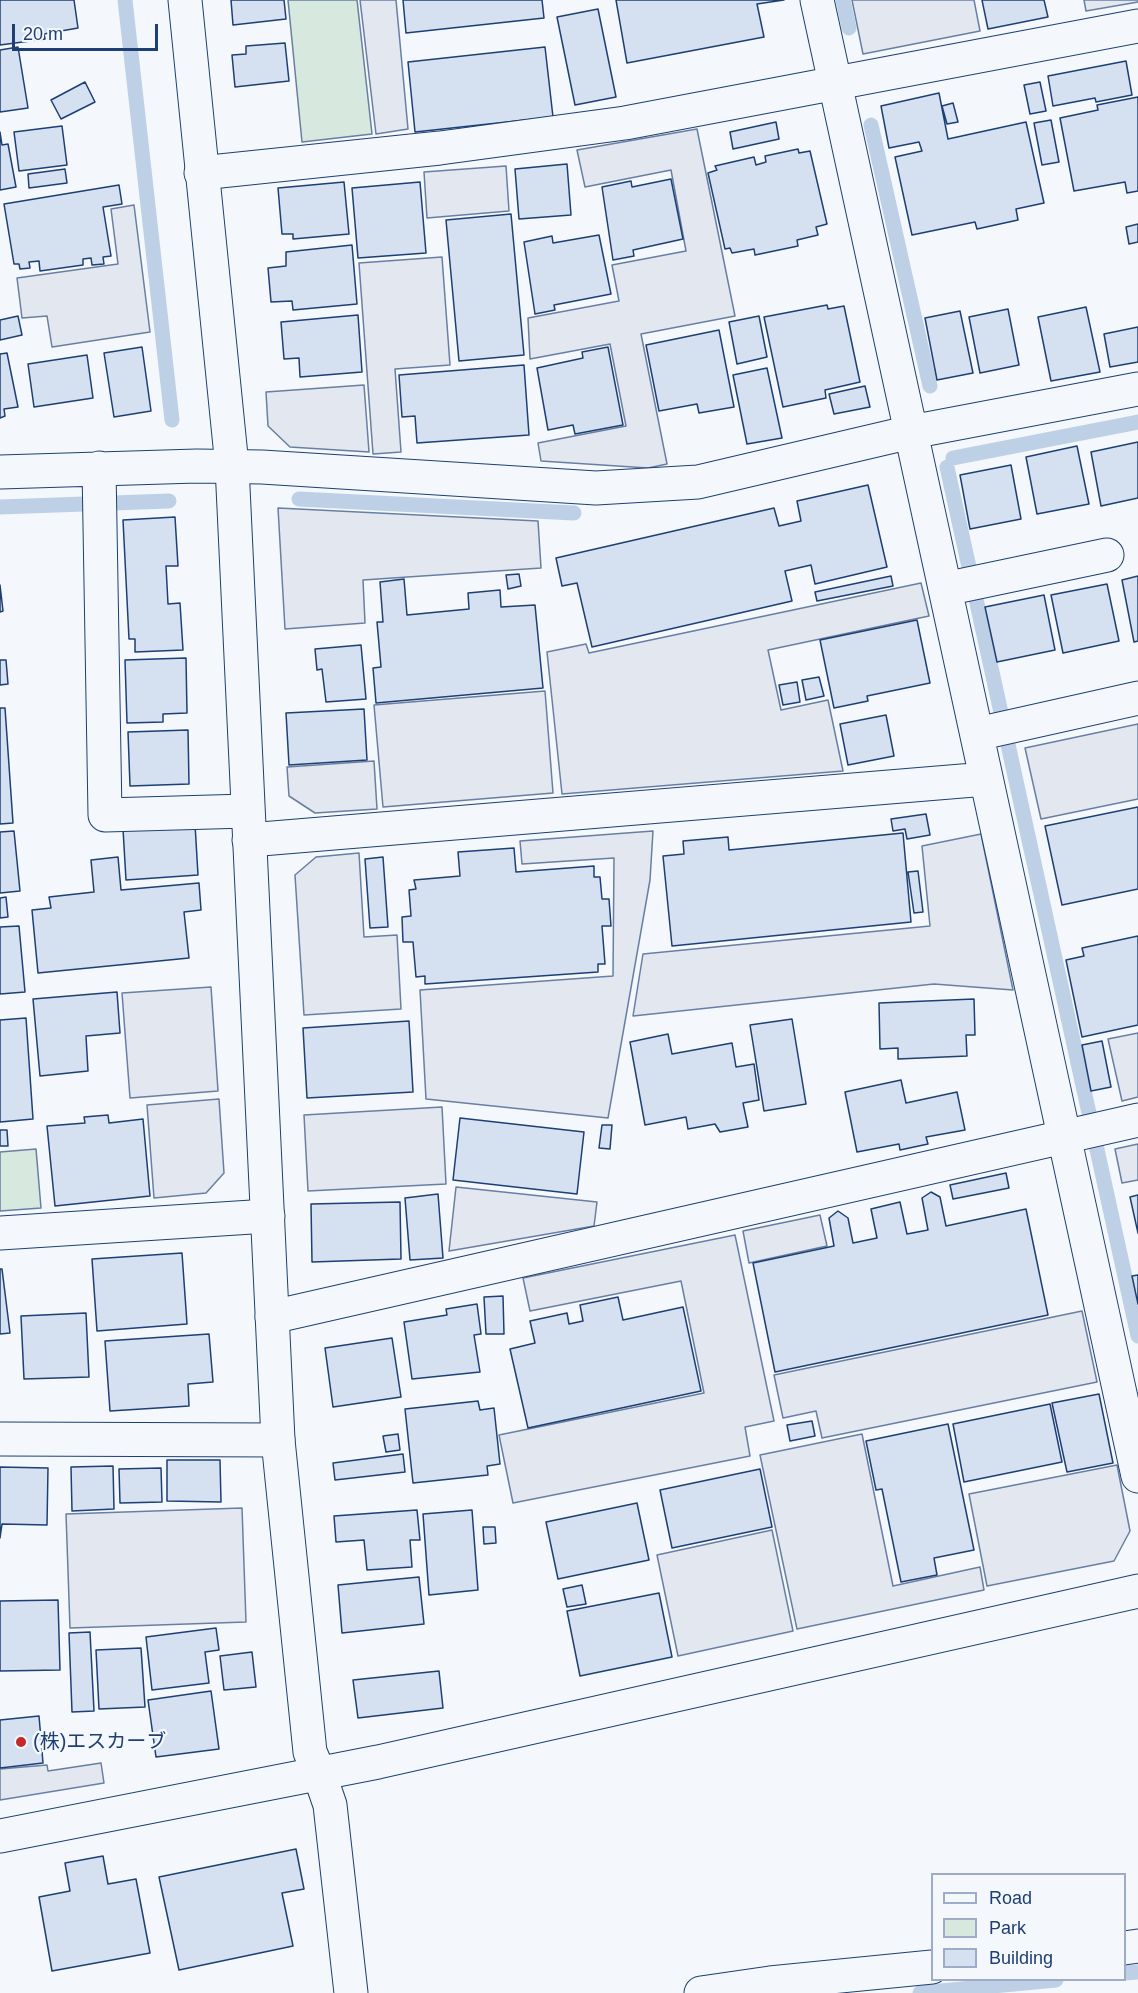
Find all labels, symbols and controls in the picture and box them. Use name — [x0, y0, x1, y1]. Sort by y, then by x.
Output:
scale bar — [15, 12, 160, 50]
text: 20 m — [23, 24, 63, 44]
place label: (株)エスカーブ — [33, 1730, 166, 1754]
marker: (株)エスカーブ — [14, 1735, 28, 1749]
legend — [931, 1873, 1126, 1981]
text: Road — [989, 1888, 1032, 1908]
text: Park — [989, 1918, 1026, 1938]
text: Building — [989, 1948, 1053, 1968]

